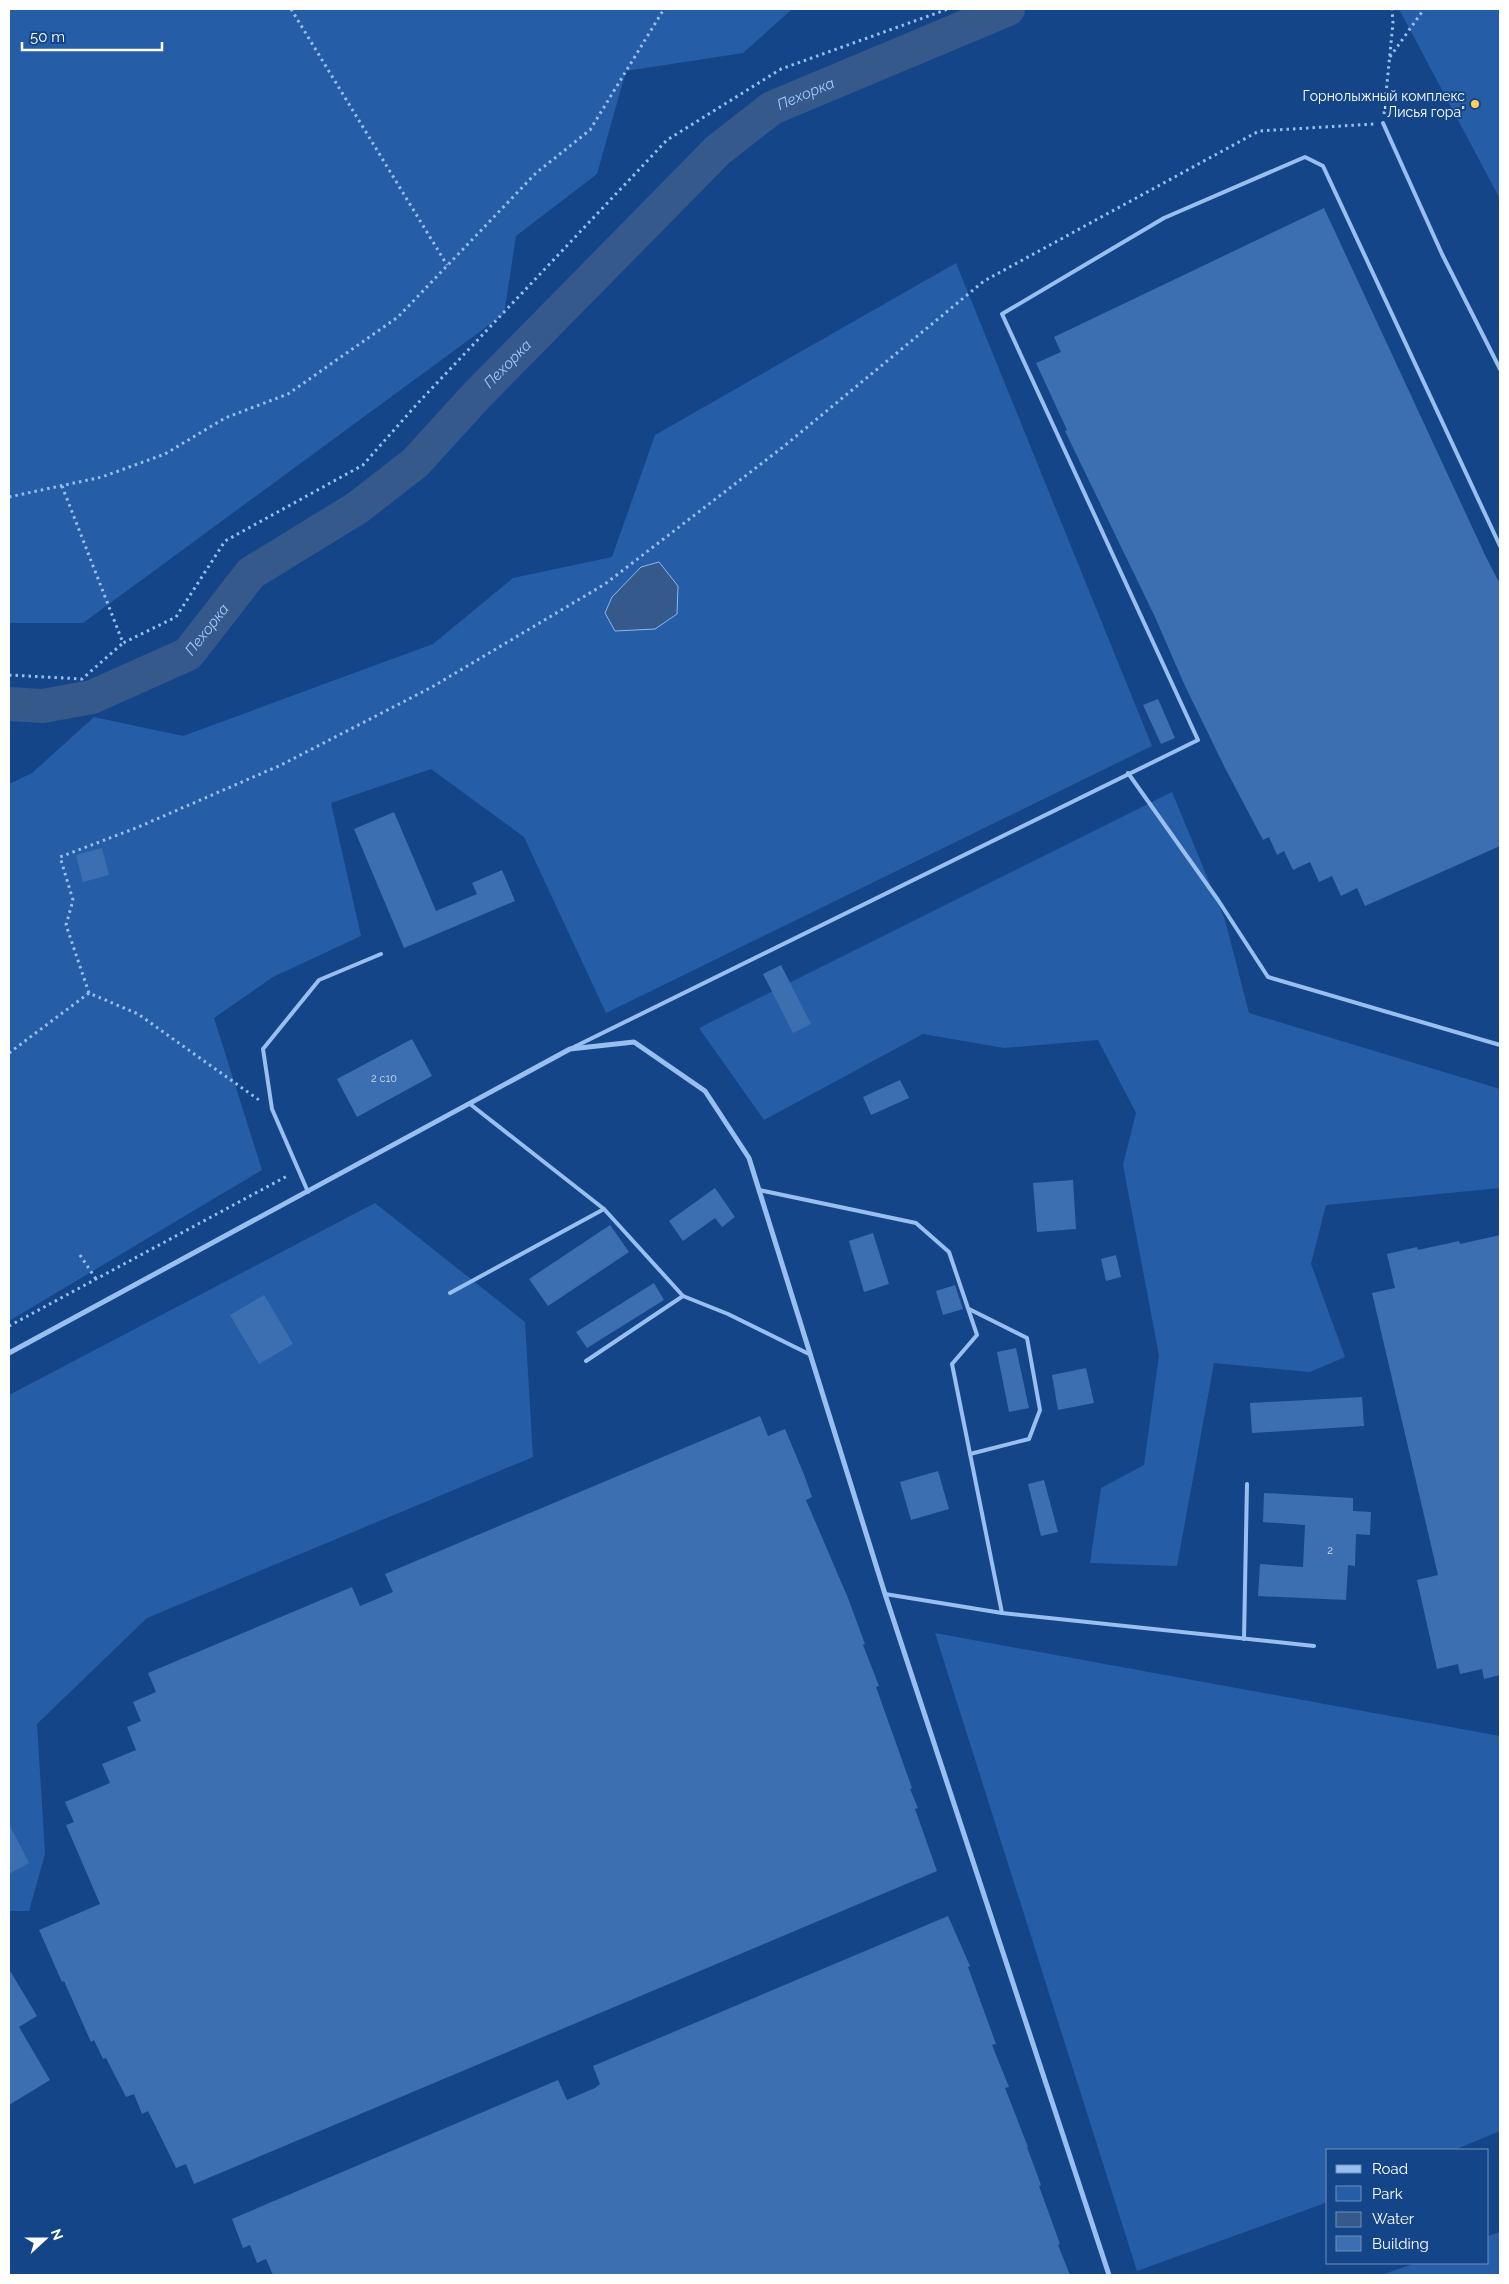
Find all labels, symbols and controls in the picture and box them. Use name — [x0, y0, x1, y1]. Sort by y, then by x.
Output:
scale bar — [22, 20, 162, 52]
text: 50 m — [30, 28, 65, 46]
water label: Пехорка — [774, 74, 837, 114]
place label: Горнолыжный комплекс "Лисья гора" — [1303, 88, 1465, 120]
marker: Горнолыжный комплекс "Лисья гора" — [1469, 98, 1481, 110]
water label: Пехорка — [480, 336, 535, 392]
water label: Пехорка — [181, 600, 233, 659]
house number: 2 с10 — [371, 1072, 397, 1085]
house number: 2 — [1327, 1544, 1333, 1557]
legend — [1326, 2149, 1489, 2264]
text: Road — [1372, 2160, 1408, 2178]
text: Park — [1372, 2185, 1403, 2203]
text: Water — [1372, 2210, 1415, 2228]
north arrow — [20, 2214, 70, 2264]
text: N — [48, 2226, 67, 2242]
text: Building — [1372, 2235, 1429, 2253]

